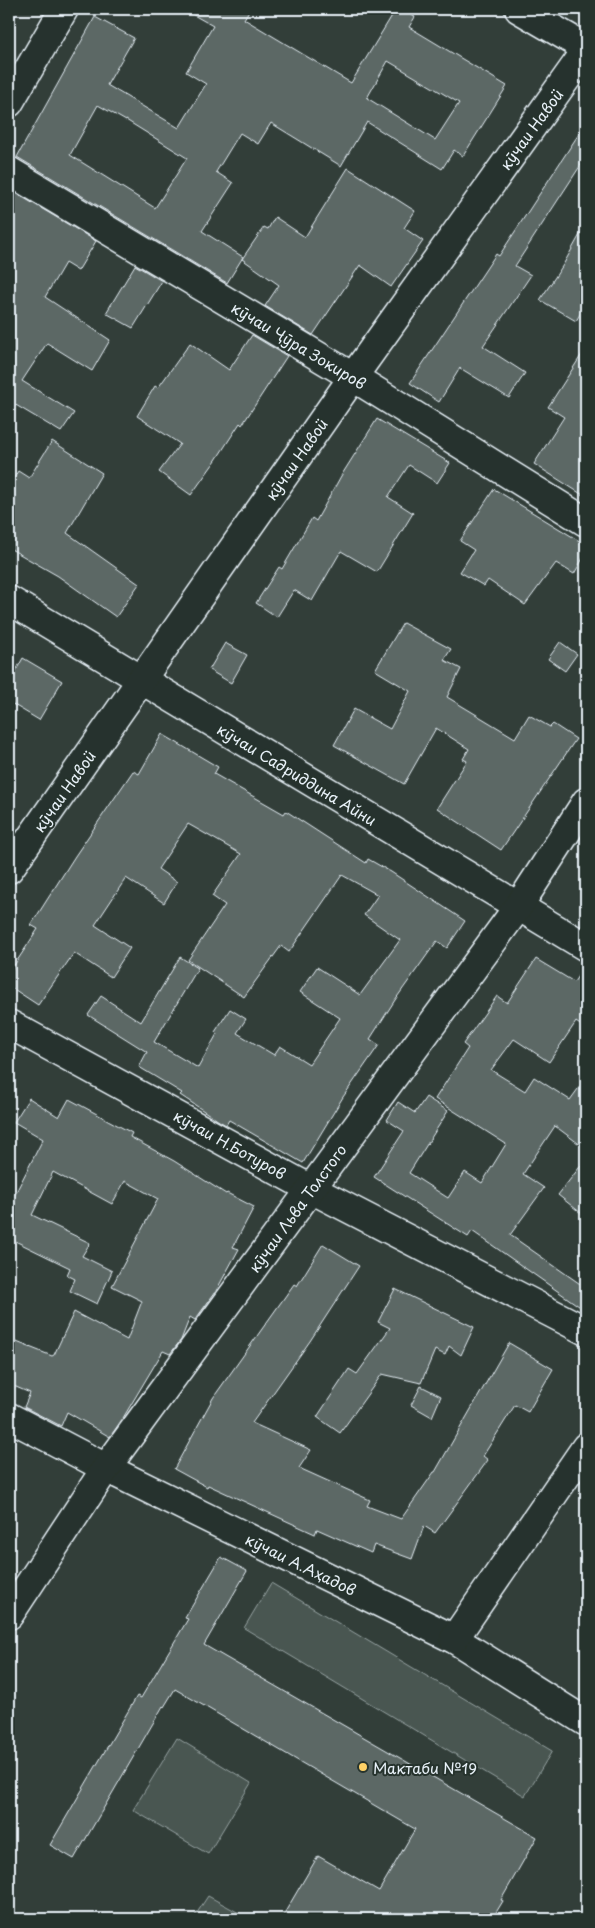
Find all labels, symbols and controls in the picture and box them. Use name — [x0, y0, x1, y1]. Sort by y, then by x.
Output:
street label: кӯчаи Навоӣ — [494, 84, 568, 174]
street label: кӯчаи Ҷӯра Зокиров — [227, 296, 371, 394]
street label: кӯчаи Навоӣ — [259, 413, 333, 505]
street label: кӯчаи Садриддина Айни — [213, 717, 381, 831]
street label: кӯчаи Навоӣ — [27, 745, 101, 837]
street label: кӯчаи Н.Ботуров — [170, 1104, 290, 1184]
street label: кӯчаи Льва Толстого — [242, 1139, 352, 1277]
street label: кӯчаи А.Аҳадов — [242, 1527, 360, 1601]
place label: Мактаби №19 — [373, 1756, 477, 1779]
marker: Мактаби №19 — [357, 1761, 369, 1773]

